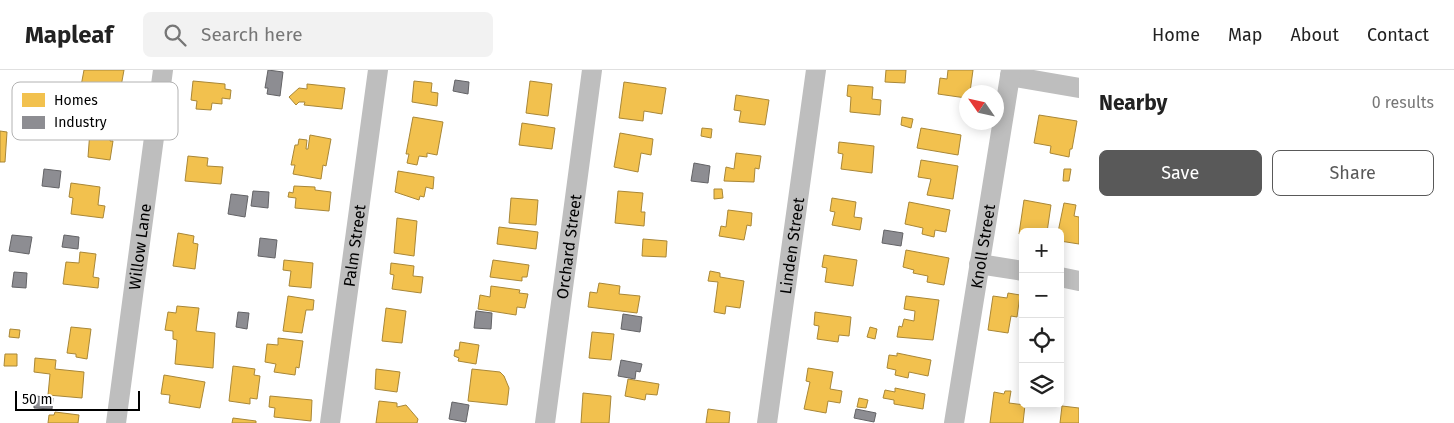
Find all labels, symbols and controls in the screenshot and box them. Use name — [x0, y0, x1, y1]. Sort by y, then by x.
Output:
search box — [143, 12, 493, 57]
text: Mapleaf — [25, 21, 113, 49]
icon: search — [161, 21, 189, 49]
text: Search here — [201, 23, 303, 46]
text: Home — [1152, 24, 1200, 46]
text: Map — [1228, 24, 1262, 46]
text: About — [1290, 24, 1339, 46]
text: Contact — [1367, 24, 1429, 46]
legend — [12, 82, 178, 140]
north arrow — [959, 85, 1004, 130]
text: Nearby — [1099, 90, 1167, 116]
text: Homes — [54, 92, 98, 109]
text: 0 results — [1372, 93, 1434, 112]
text: Industry — [54, 114, 107, 131]
button: Save — [1099, 150, 1262, 196]
button: Share — [1272, 150, 1434, 196]
street label: Orchard Street — [552, 193, 585, 300]
street label: Linden Street — [776, 196, 808, 295]
street label: Willow Lane — [124, 202, 155, 291]
street label: Knoll Street — [966, 202, 999, 290]
street label: Palm Street — [339, 203, 369, 288]
map controls — [1019, 228, 1064, 408]
button: + — [1019, 228, 1064, 273]
button: − — [1019, 273, 1064, 318]
button: locate — [1019, 318, 1064, 363]
button: layers — [1019, 363, 1064, 408]
scale bar — [15, 388, 140, 411]
text: 50 m — [22, 391, 53, 408]

